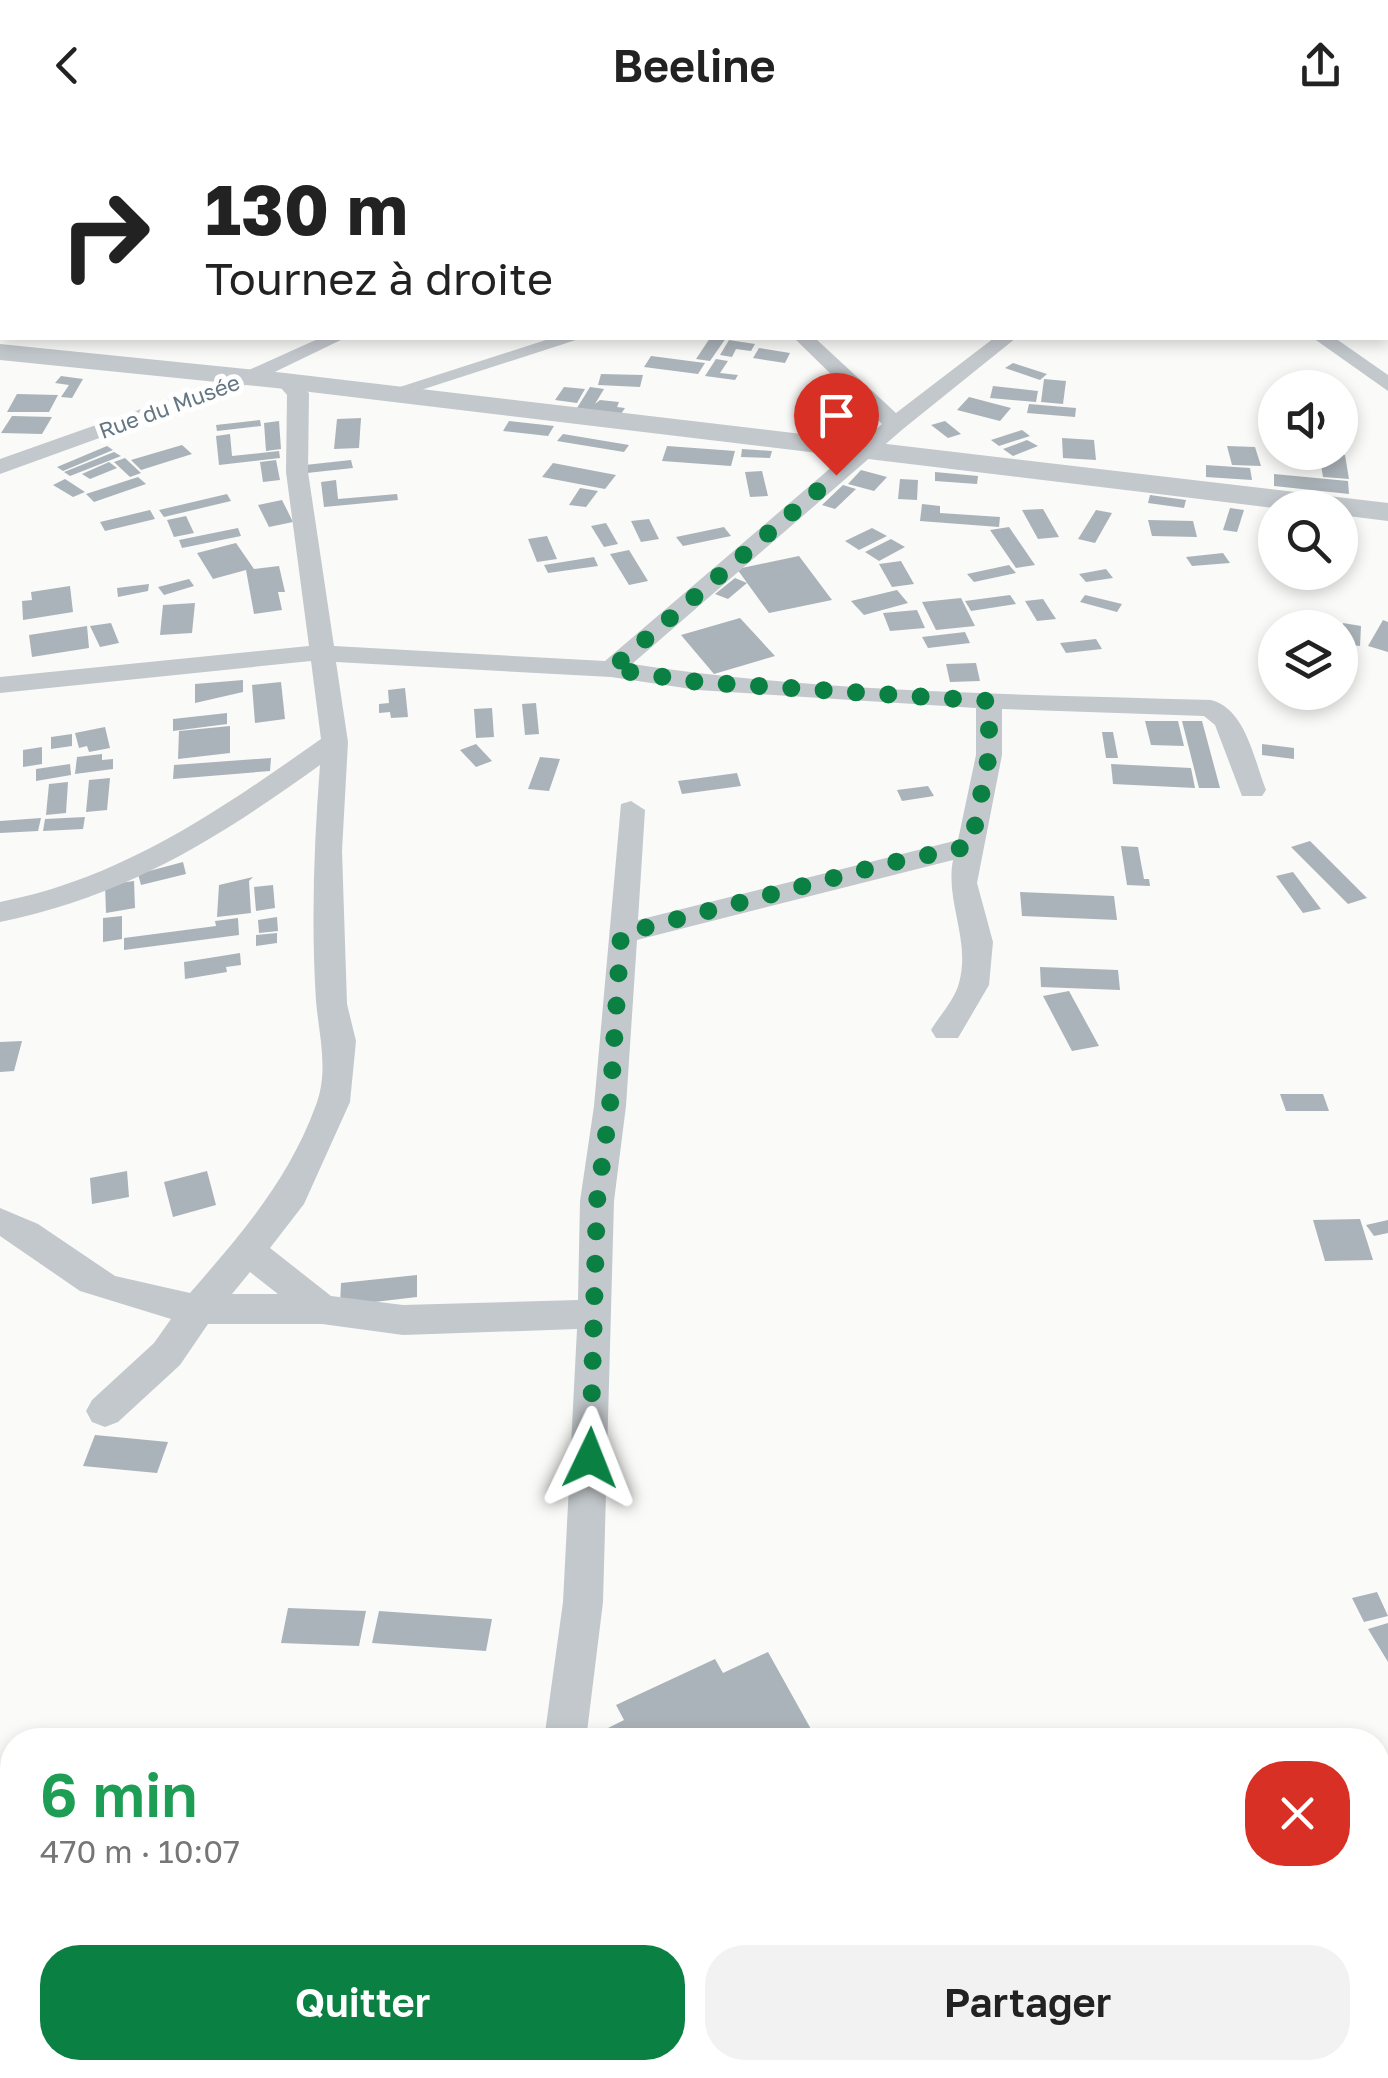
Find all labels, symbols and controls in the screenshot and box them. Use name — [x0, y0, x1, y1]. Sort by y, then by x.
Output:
icon: back — [40, 38, 95, 93]
text: Beeline — [612, 38, 776, 92]
icon: share — [1293, 38, 1348, 93]
text: 130 m — [205, 166, 408, 250]
icon: right — [40, 170, 170, 300]
text: Tournez à droite — [205, 251, 553, 305]
street label: Rue du Musée — [95, 368, 243, 444]
map controls — [1258, 370, 1358, 710]
button: sound — [1258, 370, 1358, 470]
pin — [794, 373, 879, 476]
icon: arrive — [809, 388, 864, 443]
button: search — [1258, 490, 1358, 590]
button: layers — [1258, 610, 1358, 710]
position arrow — [538, 1406, 642, 1510]
text: 6 min — [40, 1758, 198, 1830]
button: close — [1245, 1761, 1350, 1866]
text: 470 m · 10:07 — [40, 1832, 240, 1870]
button: Quitter — [40, 1945, 685, 2060]
button: Partager — [705, 1945, 1350, 2060]

